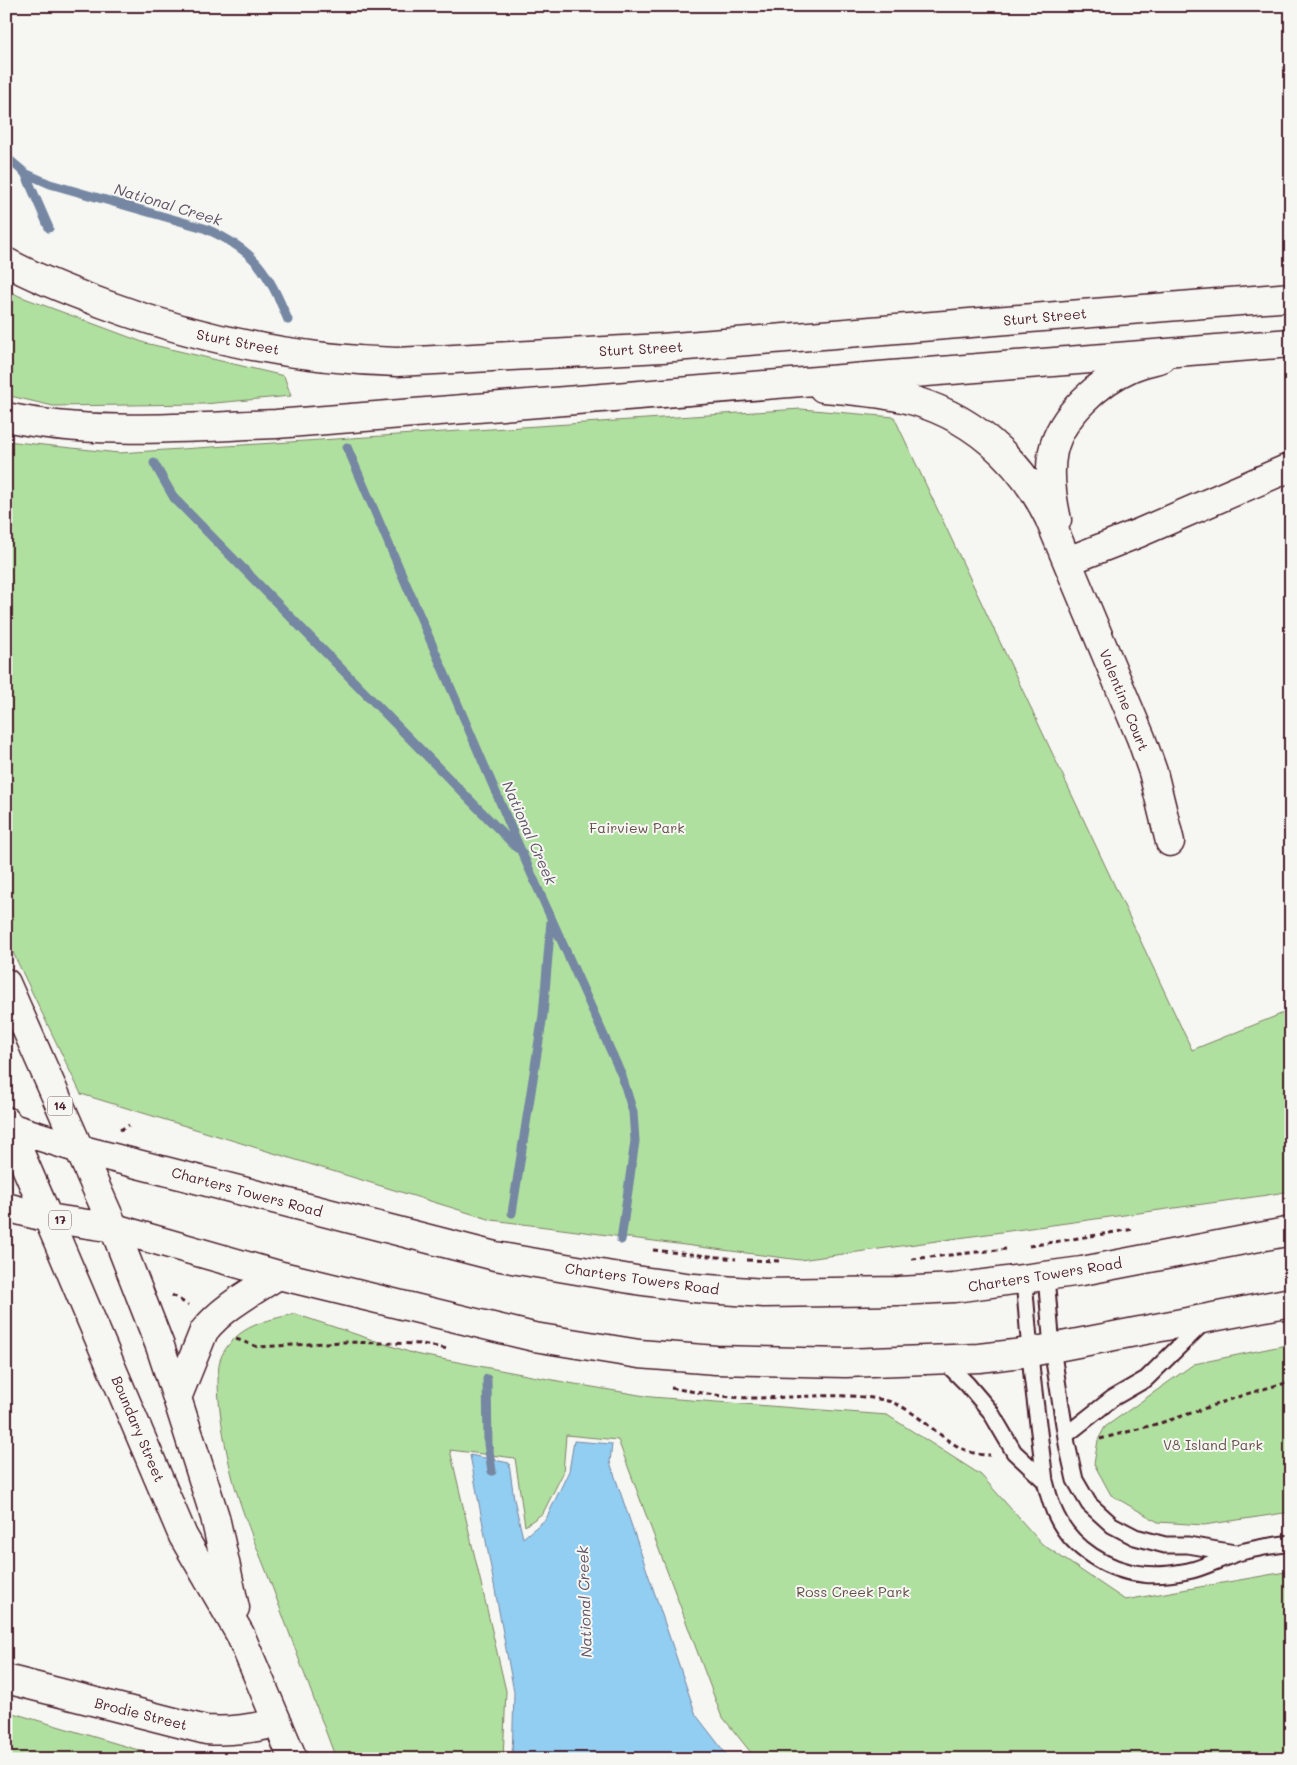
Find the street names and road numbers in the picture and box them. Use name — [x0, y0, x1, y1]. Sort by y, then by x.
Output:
street label: Sturt Street — [1002, 303, 1088, 330]
street label: Sturt Street — [195, 324, 281, 359]
street label: Sturt Street — [599, 337, 683, 360]
street label: Valentine Court — [1095, 646, 1154, 754]
road number: 14 — [48, 1096, 72, 1116]
street label: Charters Towers Road — [170, 1162, 325, 1221]
road number: 17 — [49, 1210, 71, 1230]
street label: Charters Towers Road — [967, 1253, 1123, 1296]
street label: Charters Towers Road — [564, 1258, 721, 1299]
street label: Boundary Street — [108, 1373, 169, 1485]
street label: Brodie Street — [93, 1693, 189, 1734]

